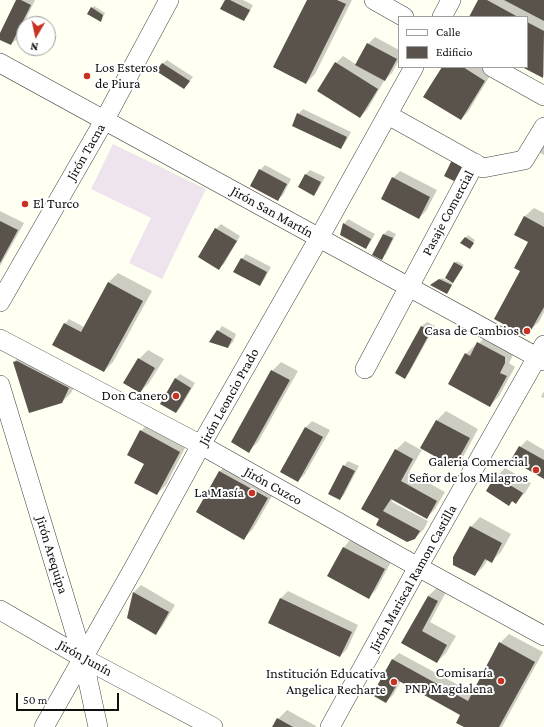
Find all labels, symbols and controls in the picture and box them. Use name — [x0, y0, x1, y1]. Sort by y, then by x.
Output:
north arrow — [16, 16, 56, 56]
legend — [398, 16, 528, 68]
text: Calle — [436, 25, 460, 39]
text: N — [30, 40, 39, 53]
text: Edificio — [436, 45, 472, 59]
place label: Los Esteros de Piura — [95, 60, 158, 92]
marker: Los Esteros de Piura — [82, 71, 92, 81]
street label: Jirón Tacna — [63, 120, 109, 184]
street label: Pasaje Comercial — [418, 167, 478, 259]
street label: Jirón San Martín — [228, 182, 316, 242]
place label: El Turco — [33, 196, 79, 212]
marker: El Turco — [20, 199, 30, 209]
place label: Casa de Cambios — [424, 323, 519, 339]
marker: Casa de Cambios — [522, 326, 532, 336]
street label: Jirón Leoncio Prado — [195, 345, 263, 449]
place label: Don Canero — [102, 388, 168, 404]
marker: Don Canero — [171, 391, 181, 401]
place label: Galeria Comercial Señor de los Milagros — [409, 454, 528, 486]
street label: Jirón Cuzco — [241, 463, 305, 509]
marker: Galeria Comercial Señor de los Milagros — [531, 465, 541, 475]
place label: La Masía — [194, 485, 244, 501]
marker: La Masía — [247, 488, 257, 498]
street label: Jirón Mariscal Ramon Castilla — [366, 502, 460, 654]
street label: Jirón Arequipa — [32, 514, 72, 596]
street label: Jirón Junín — [55, 636, 115, 680]
place label: Comisaría PNP Magdalena — [405, 665, 493, 698]
place label: Institución Educativa Angelica Recharte — [266, 666, 386, 698]
marker: Comisaría PNP Magdalena — [496, 676, 506, 686]
marker: Institución Educativa Angelica Recharte — [389, 677, 399, 687]
scale bar — [18, 685, 121, 711]
text: 50 m — [23, 693, 47, 707]

